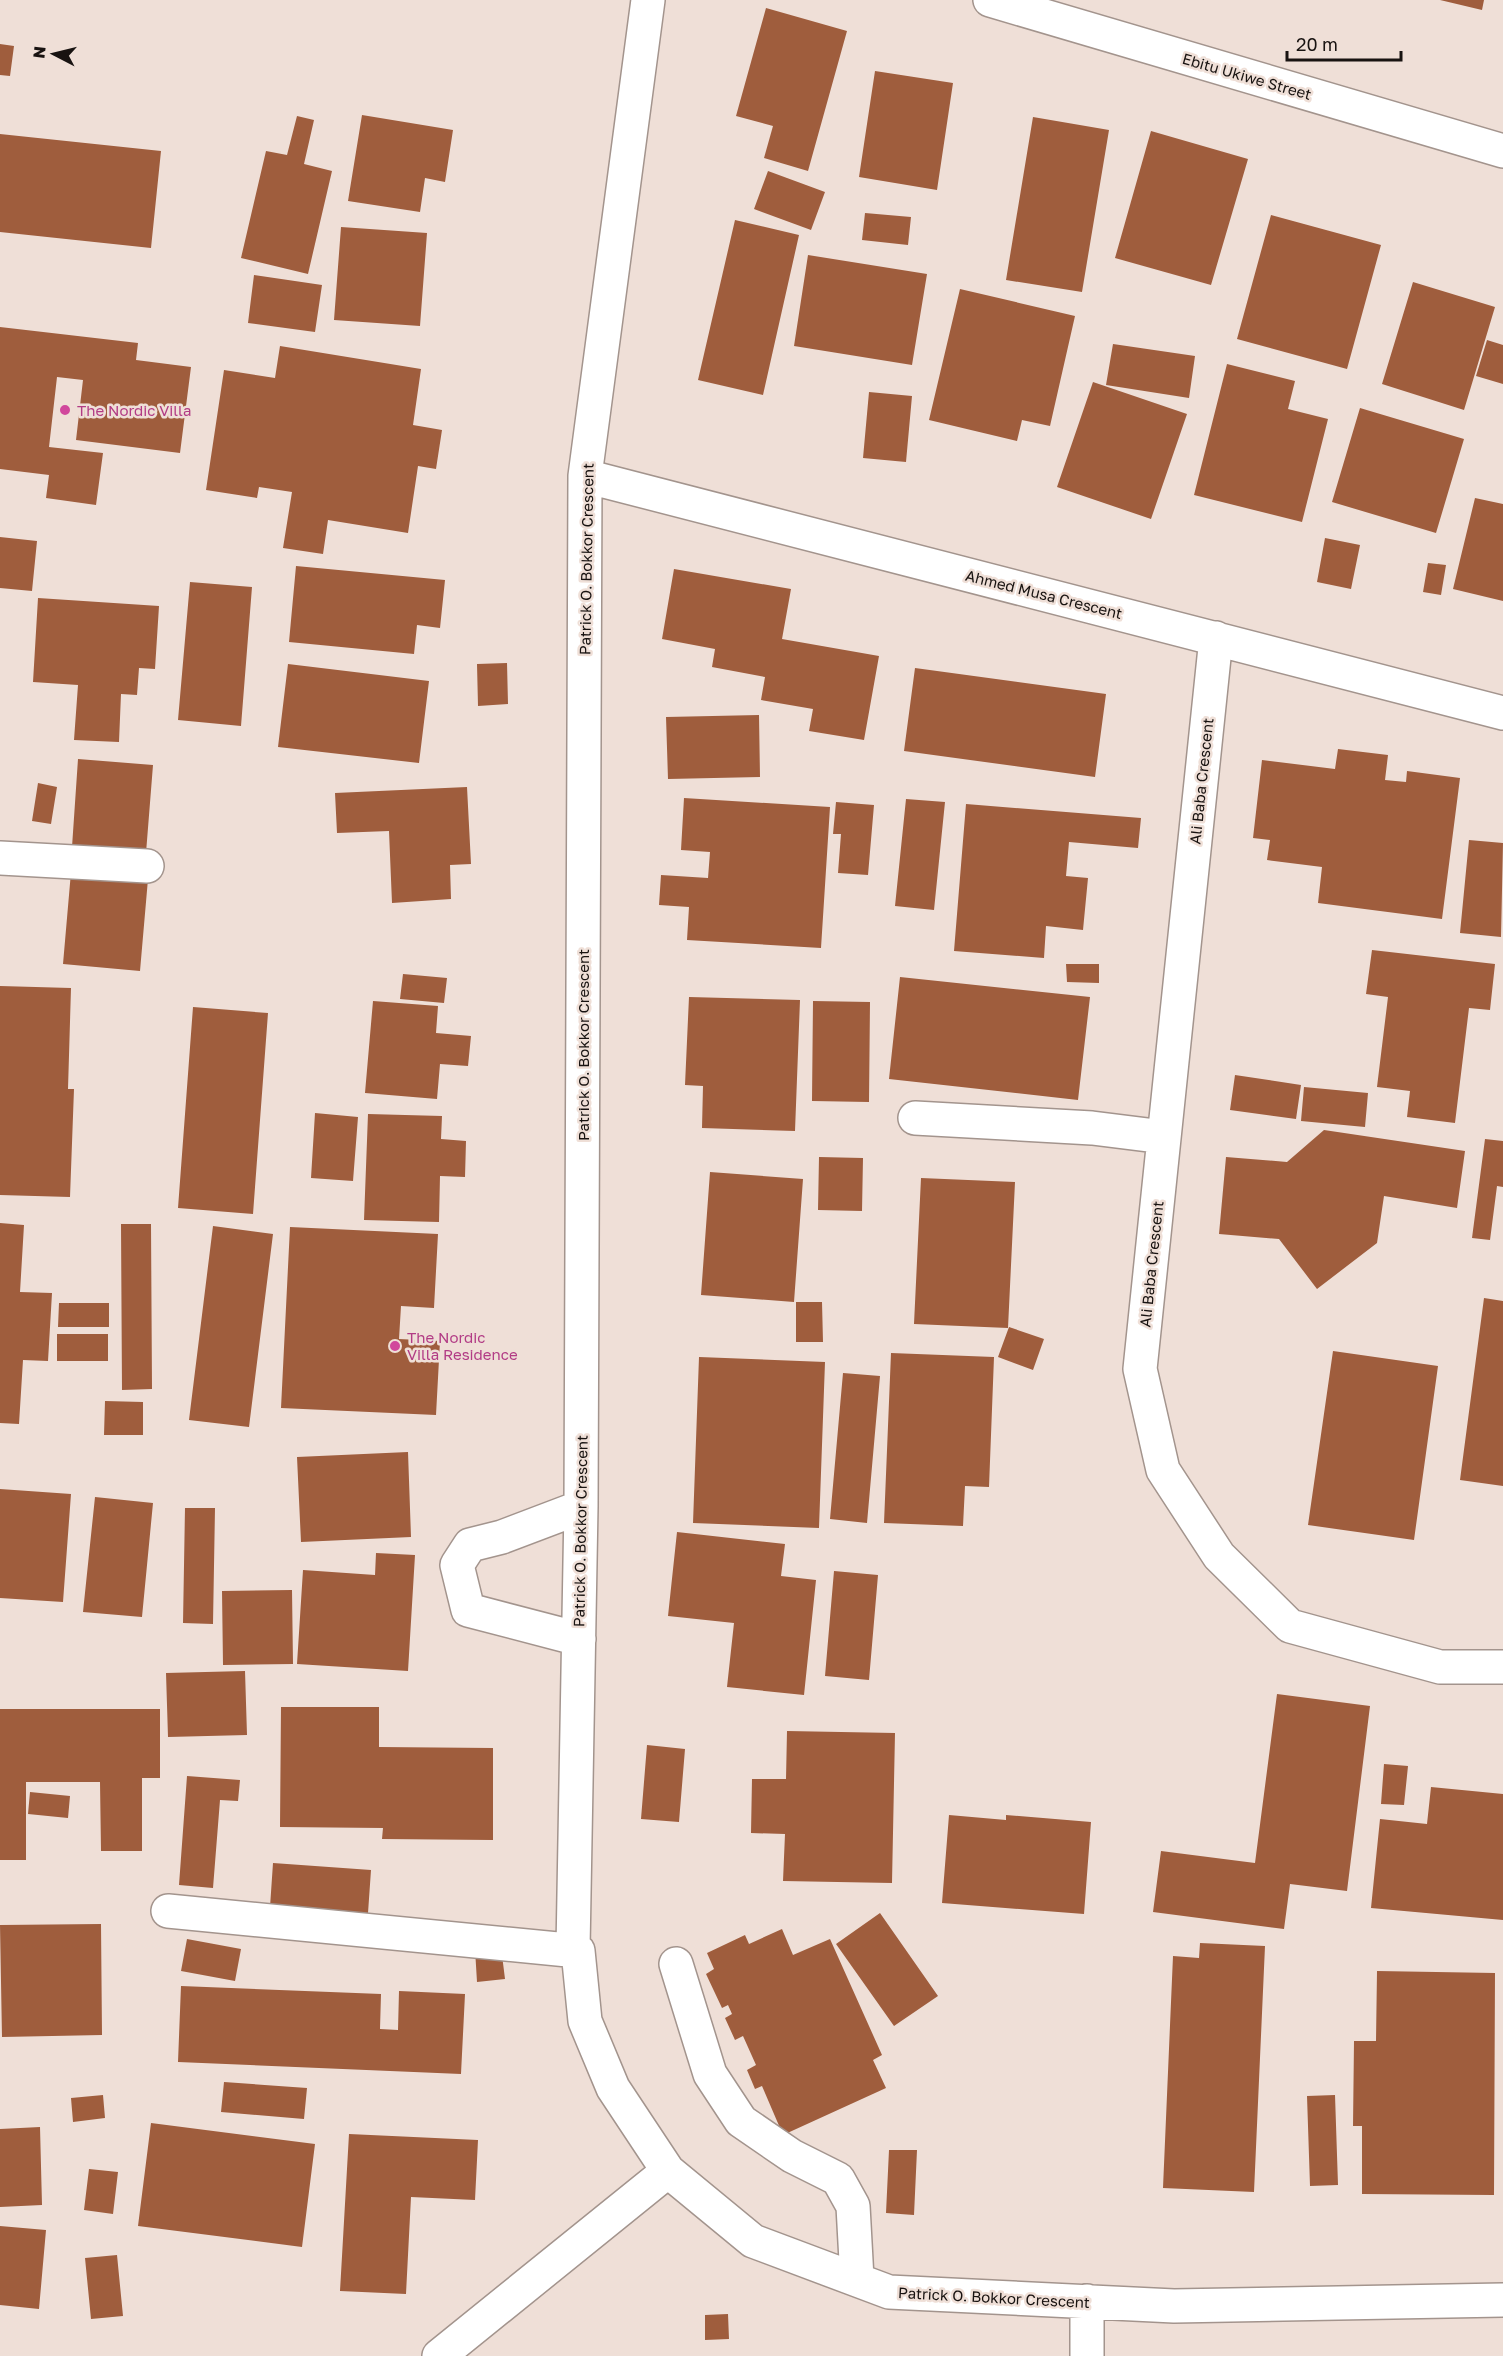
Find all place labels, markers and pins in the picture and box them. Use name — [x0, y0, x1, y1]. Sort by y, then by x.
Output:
place label: The Nordic Villa — [77, 401, 191, 419]
marker: The Nordic Villa — [58, 403, 72, 417]
place label: The Nordic Villa Residence — [407, 1328, 518, 1363]
marker: The Nordic Villa Residence — [388, 1339, 402, 1353]

